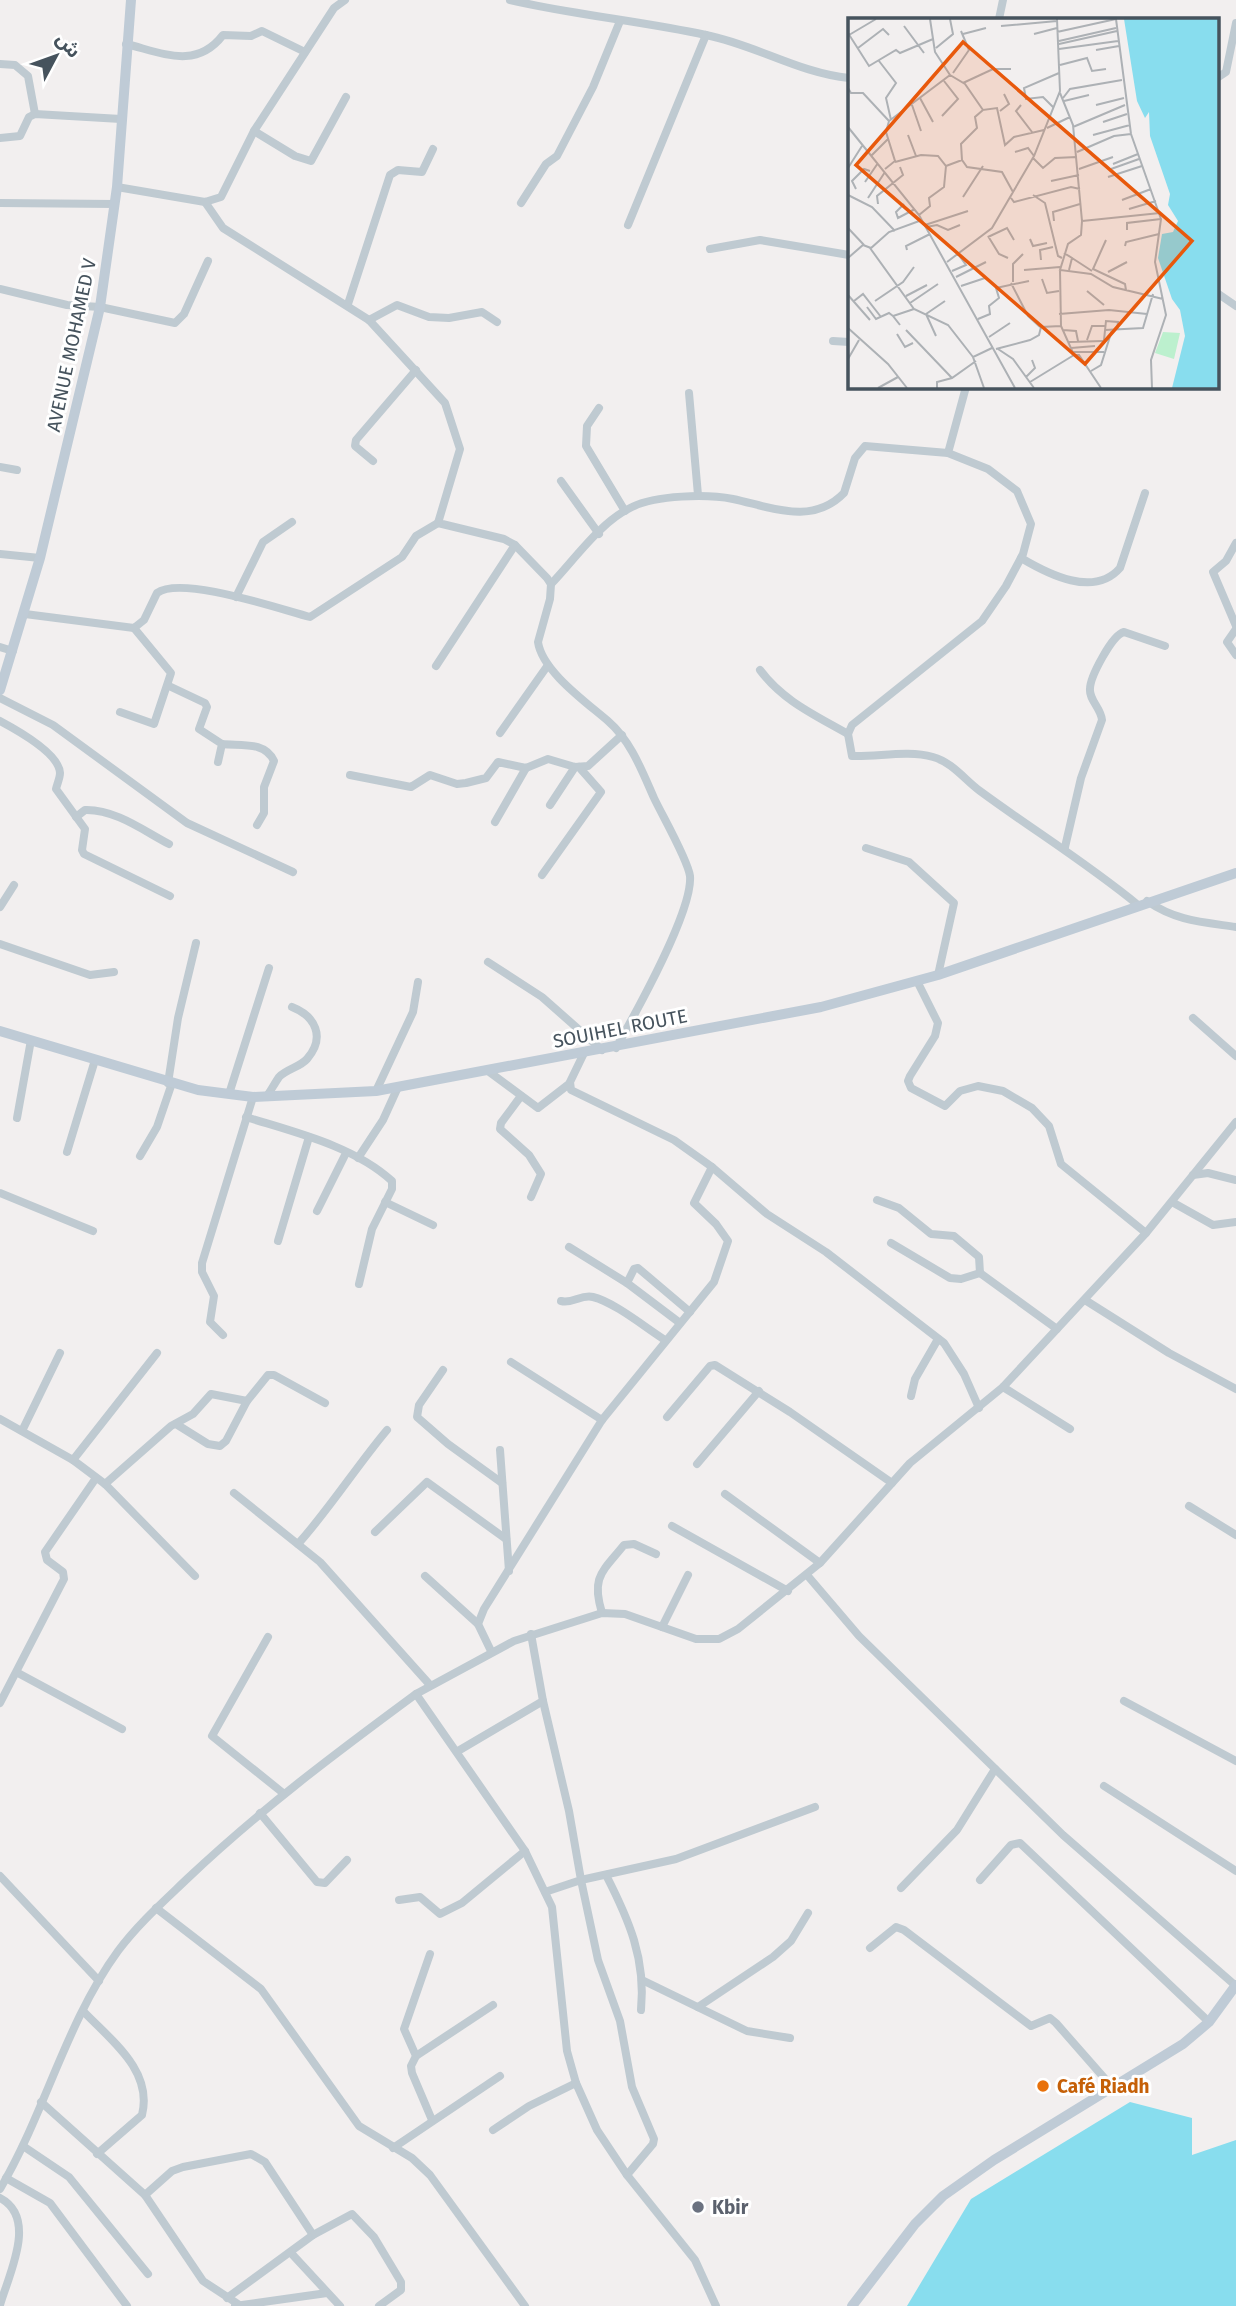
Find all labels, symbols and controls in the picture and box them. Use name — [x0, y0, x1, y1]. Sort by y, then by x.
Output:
inset map — [848, 18, 1218, 388]
north arrow — [21, 21, 91, 91]
text: ش — [51, 28, 86, 63]
street label: AVENUE MOHAMED V — [42, 256, 101, 434]
street label: SOUIHEL ROUTE — [551, 1004, 689, 1053]
place label: Café Riadh — [1057, 2075, 1150, 2098]
marker: Café Riadh — [1035, 2078, 1051, 2094]
place label: Kbir — [712, 2196, 749, 2219]
marker: Kbir — [690, 2199, 706, 2215]

